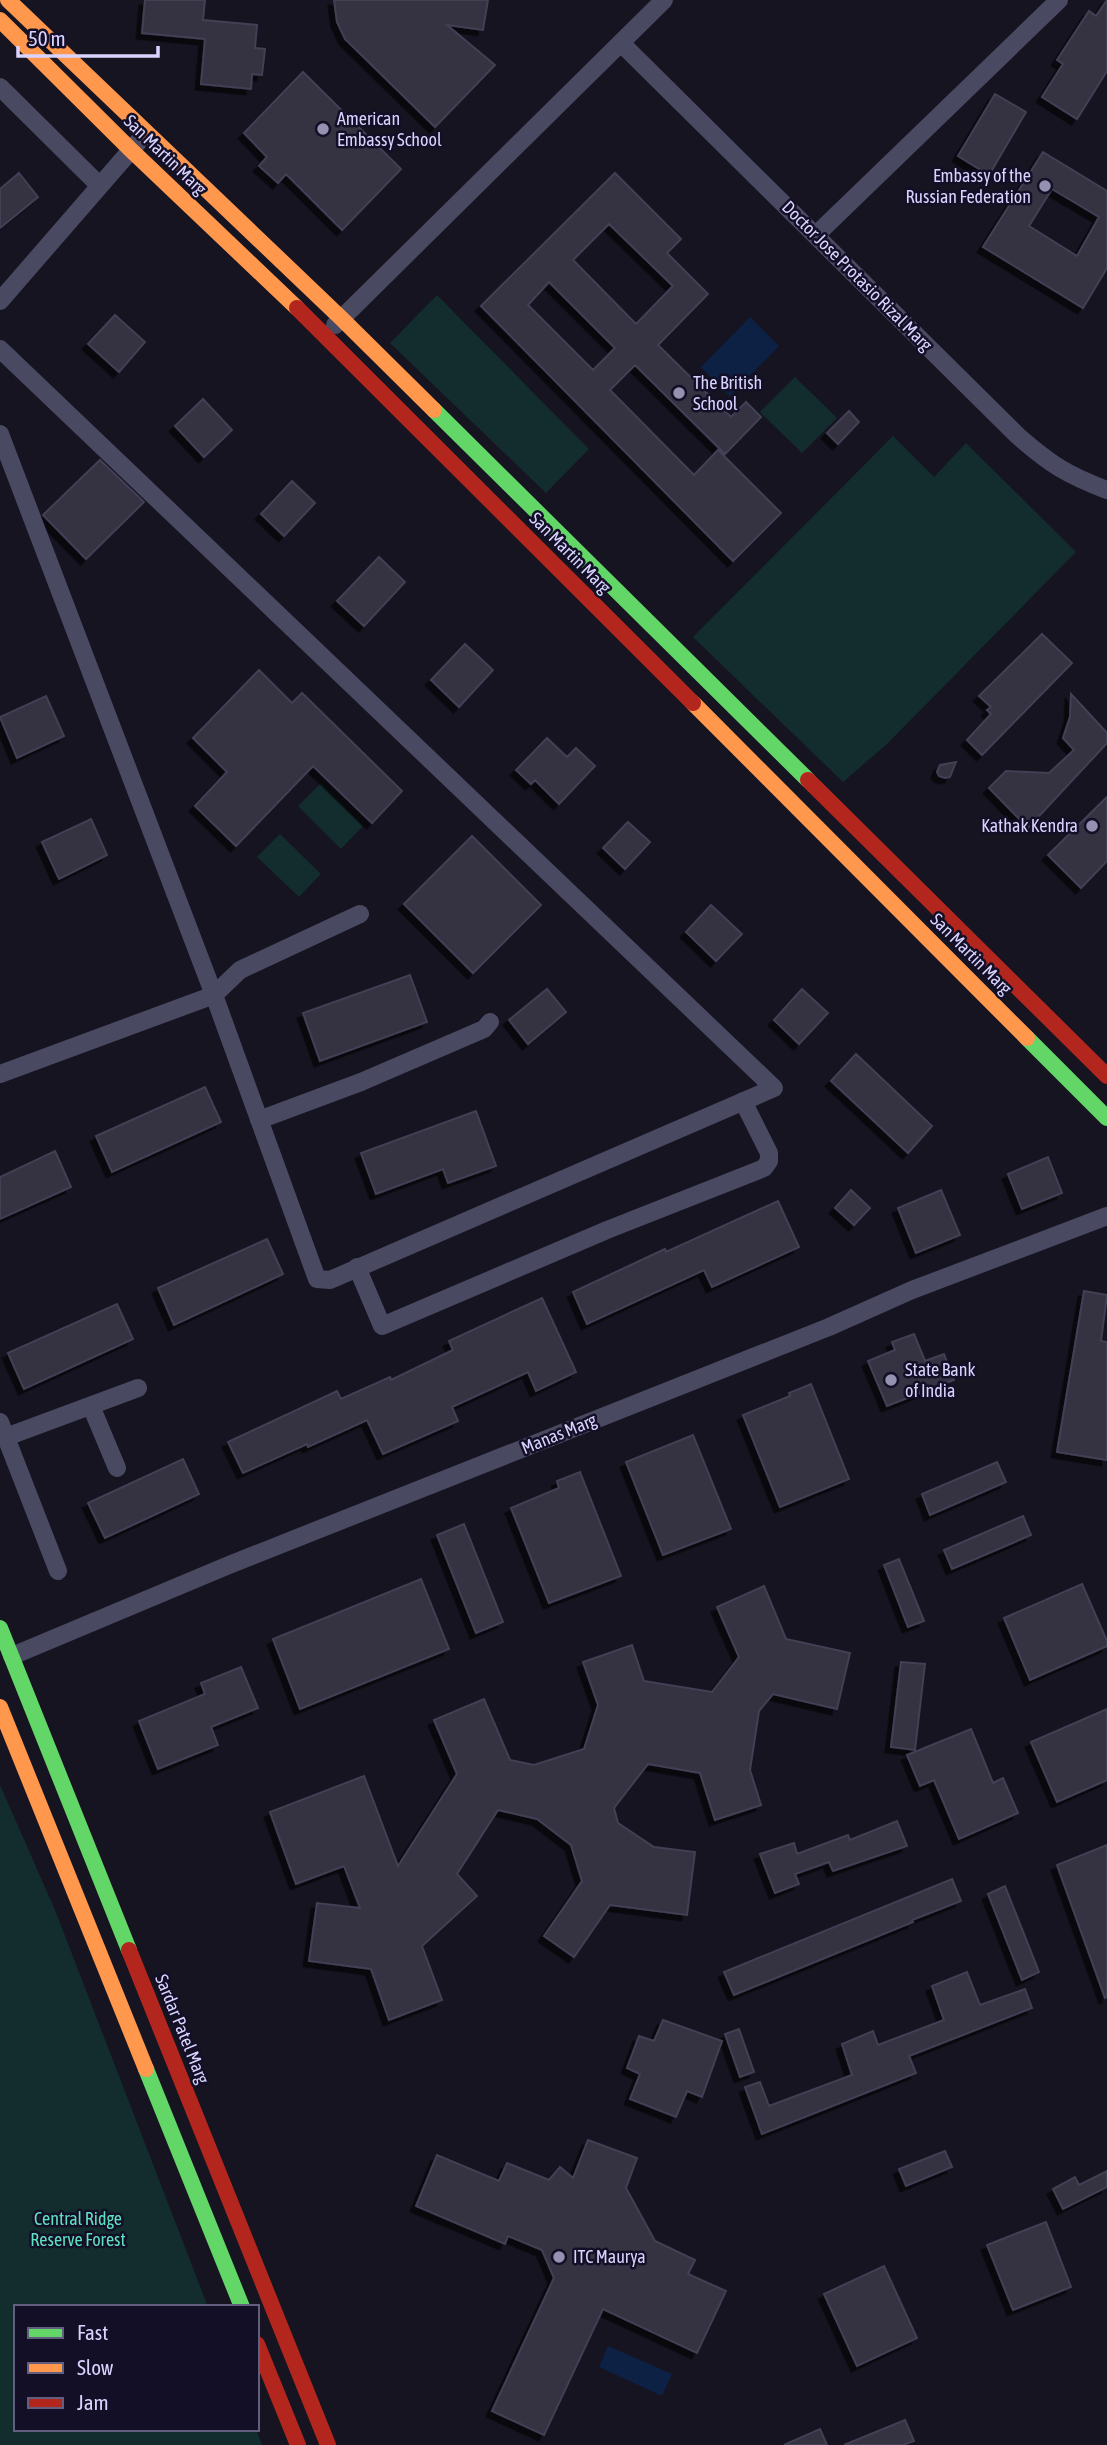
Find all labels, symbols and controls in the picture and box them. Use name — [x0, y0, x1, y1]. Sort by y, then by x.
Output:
scale bar — [18, 14, 158, 58]
text: 50 m — [28, 26, 66, 50]
place label: American Embassy School — [337, 108, 442, 150]
street label: San Martin Marg — [120, 110, 211, 199]
marker: American Embassy School — [315, 121, 331, 137]
place label: Embassy of the Russian Federation — [905, 165, 1031, 207]
marker: Embassy of the Russian Federation — [1037, 178, 1053, 194]
street label: Doctor Jose Protasio Rizal Marg — [778, 196, 937, 355]
place label: The British School — [693, 372, 762, 414]
marker: The British School — [671, 385, 687, 401]
street label: San Martin Marg — [525, 508, 615, 598]
place label: Kathak Kendra — [981, 815, 1078, 836]
marker: Kathak Kendra — [1084, 818, 1100, 834]
street label: San Martin Marg — [926, 909, 1016, 999]
place label: State Bank of India — [905, 1359, 975, 1401]
marker: State Bank of India — [883, 1372, 899, 1388]
street label: Manas Marg — [518, 1409, 600, 1458]
street label: Sardar Patel Marg — [151, 1971, 214, 2087]
park label: Central Ridge Reserve Forest — [30, 2208, 126, 2250]
place label: ITC Maurya — [573, 2246, 646, 2267]
marker: ITC Maurya — [551, 2249, 567, 2265]
legend — [14, 2305, 259, 2431]
text: Fast — [77, 2320, 108, 2344]
text: Slow — [77, 2355, 114, 2379]
text: Jam — [77, 2390, 109, 2414]

